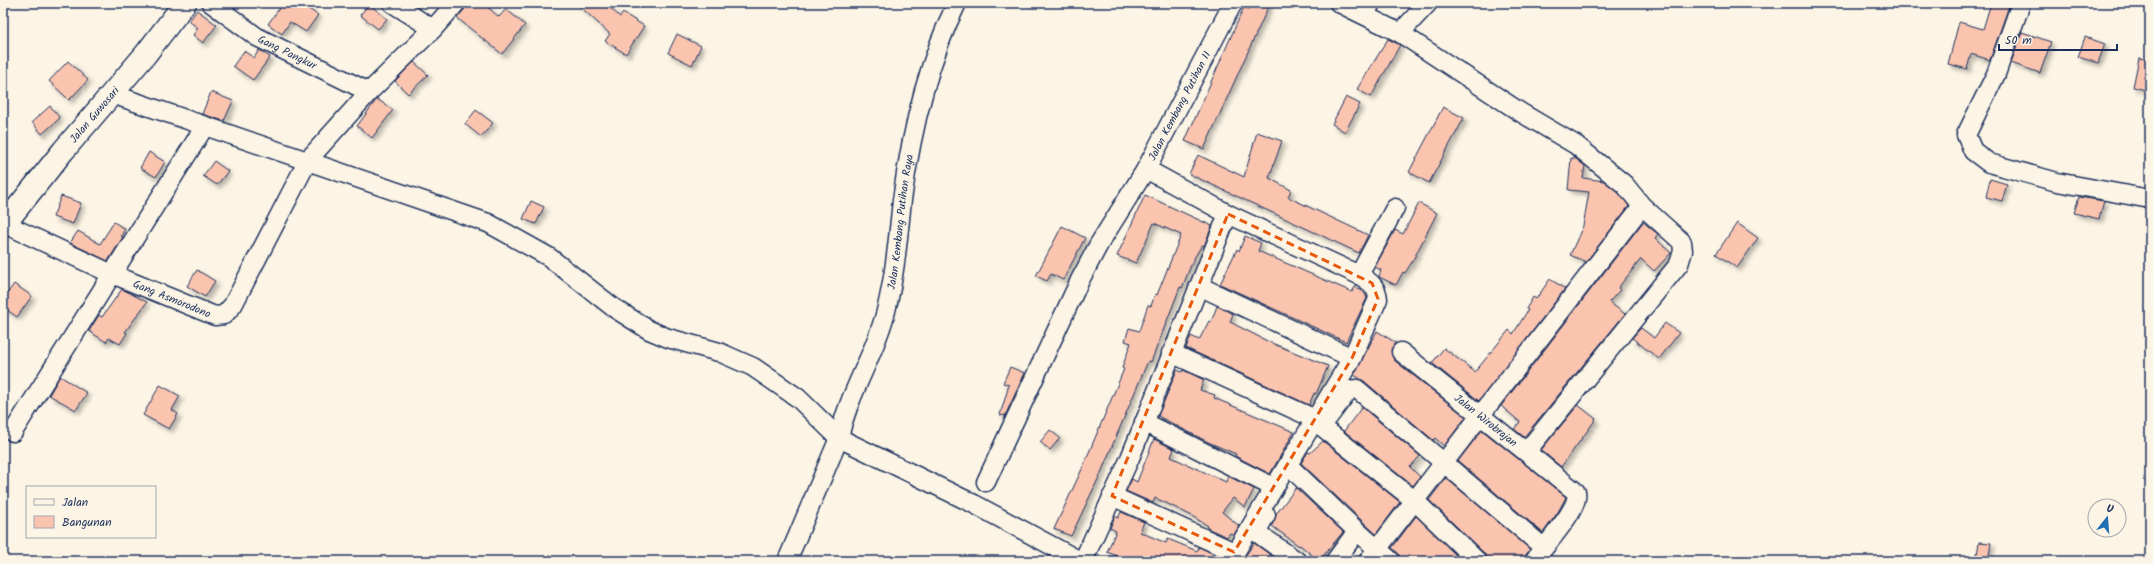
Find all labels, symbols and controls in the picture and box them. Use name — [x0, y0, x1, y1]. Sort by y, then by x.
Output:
scale bar — [1999, 26, 2117, 52]
street label: Gang Pangkur — [254, 31, 321, 76]
text: 50 m — [2005, 31, 2032, 50]
street label: Jalan Kembang Putihan II — [1144, 48, 1216, 164]
street label: Jalan Guwosari — [66, 83, 124, 147]
street label: Jalan Kembang Putihan Raya — [883, 153, 919, 291]
street label: Gang Asmorodono — [130, 276, 213, 323]
street label: Jalan Wirobrajan — [1450, 390, 1521, 452]
legend — [26, 486, 156, 538]
text: Jalan — [62, 493, 88, 512]
north arrow — [2087, 498, 2127, 538]
text: U — [2104, 500, 2116, 519]
text: Bangunan — [62, 513, 112, 532]

